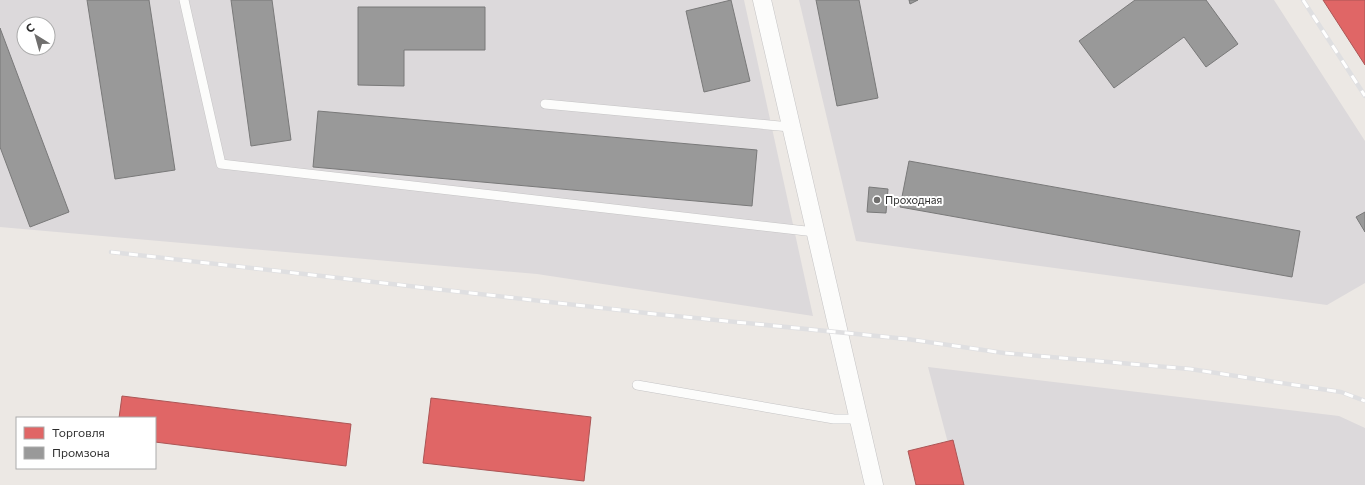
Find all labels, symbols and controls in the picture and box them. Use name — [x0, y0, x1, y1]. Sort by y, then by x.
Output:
north arrow — [16, 16, 56, 56]
text: С — [23, 20, 37, 35]
place label: Проходная — [885, 193, 942, 206]
marker: Проходная — [872, 195, 882, 205]
legend — [16, 417, 156, 469]
text: Торговля — [52, 425, 105, 439]
text: Промзона — [52, 445, 110, 459]

